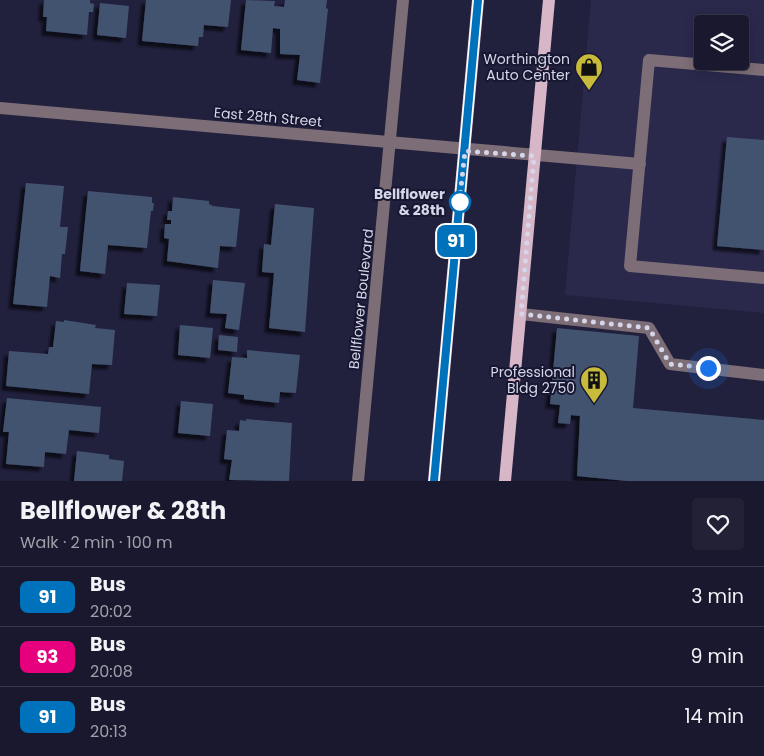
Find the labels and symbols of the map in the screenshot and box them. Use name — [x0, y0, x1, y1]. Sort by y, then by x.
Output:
place label: Worthington Auto Center — [483, 49, 570, 85]
shop icon: Worthington Auto Center — [574, 52, 604, 91]
street label: East 28th Street — [213, 102, 323, 132]
place label: Bellflower & 28th — [374, 184, 445, 220]
marker: Bellflower & 28th — [449, 191, 471, 213]
line badge: 91 — [434, 225, 478, 257]
street label: Bellflower Boulevard — [344, 228, 378, 370]
your location — [696, 356, 721, 381]
place label: Professional Bldg 2750 — [491, 362, 575, 398]
building icon: Professional Bldg 2750 — [579, 365, 609, 404]

